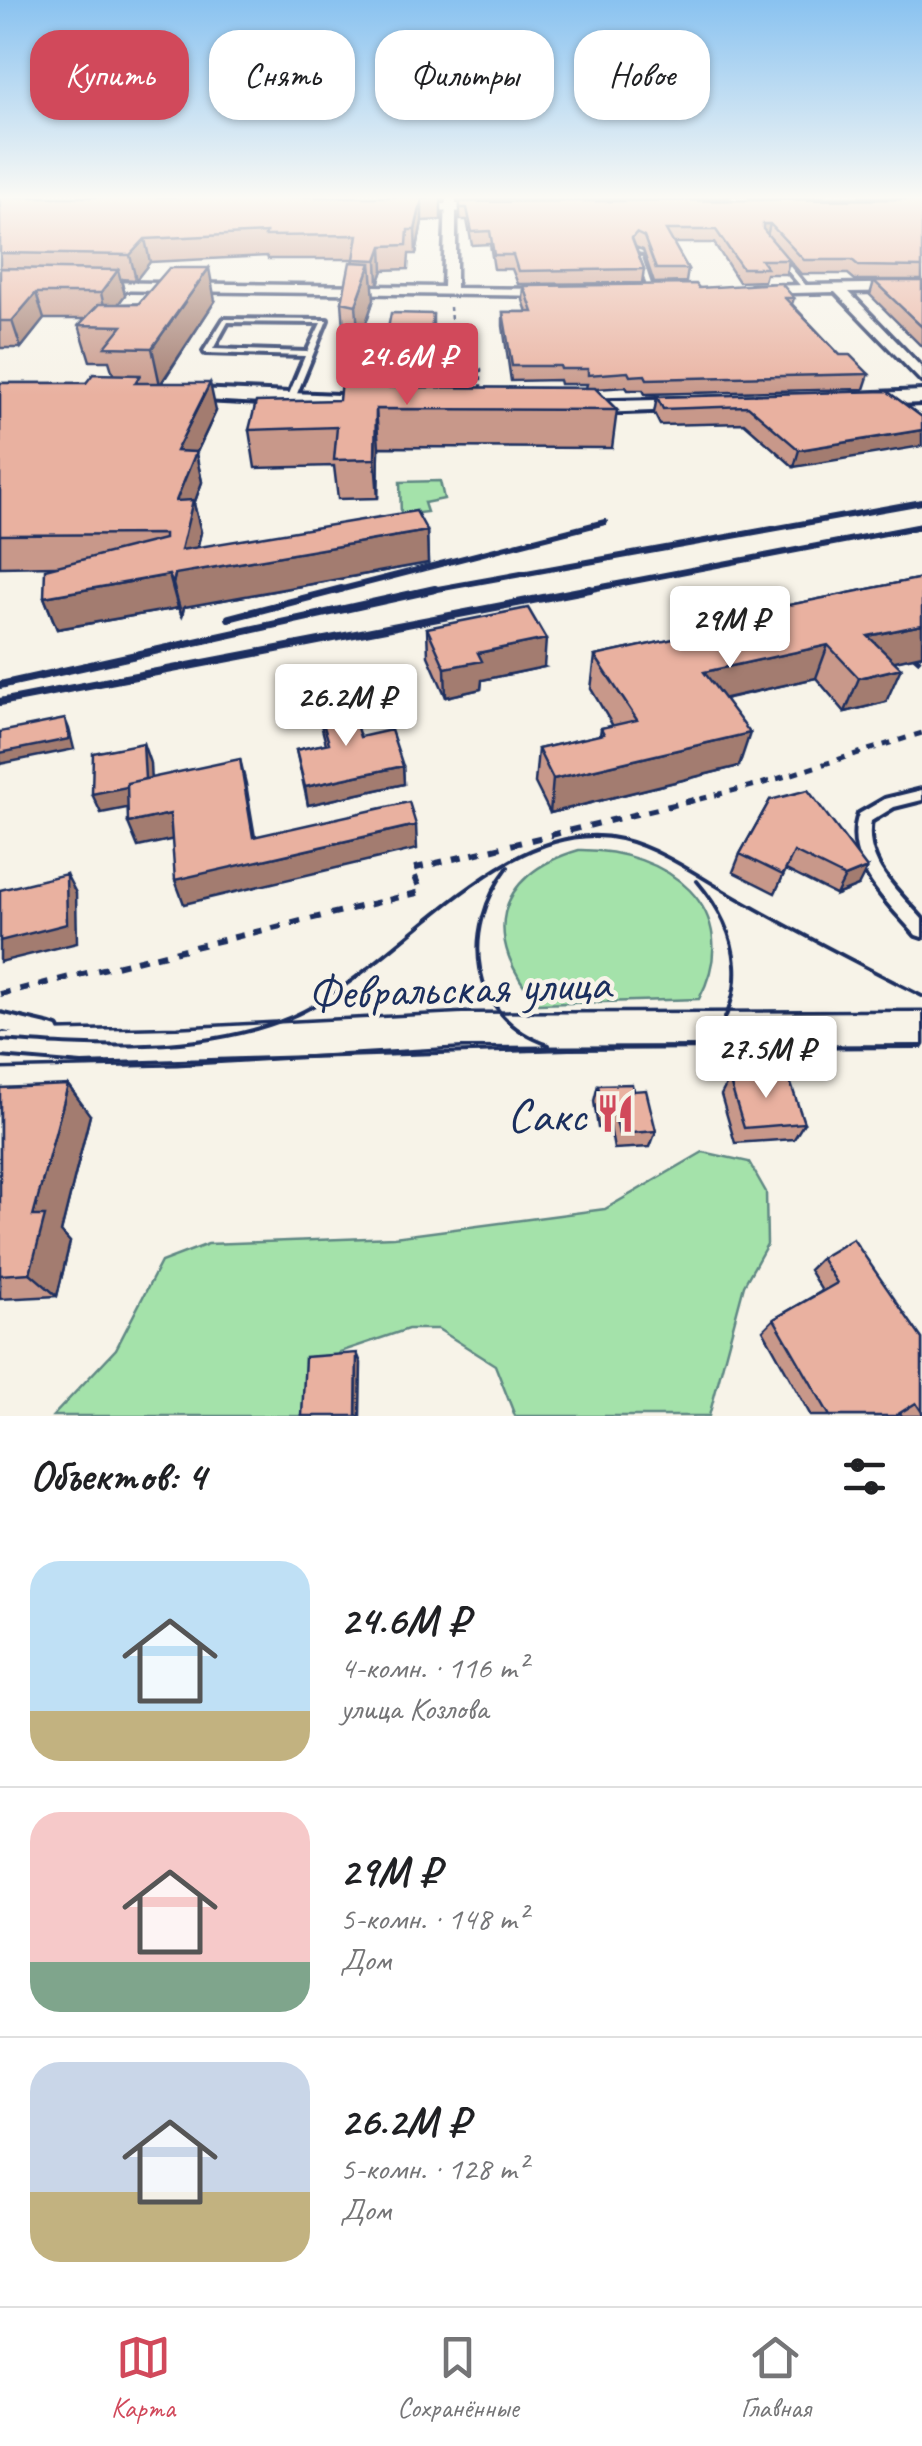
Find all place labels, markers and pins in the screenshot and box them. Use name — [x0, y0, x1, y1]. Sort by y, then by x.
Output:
pin: 24.6M ₽ — [315, 323, 499, 408]
pin: 29M ₽ — [660, 586, 800, 671]
pin: 26.2M ₽ — [254, 664, 438, 749]
pin: 27.5M ₽ — [674, 1016, 858, 1101]
place label: Сакс — [507, 1085, 588, 1145]
restaurant icon: Сакс — [595, 1093, 637, 1135]

